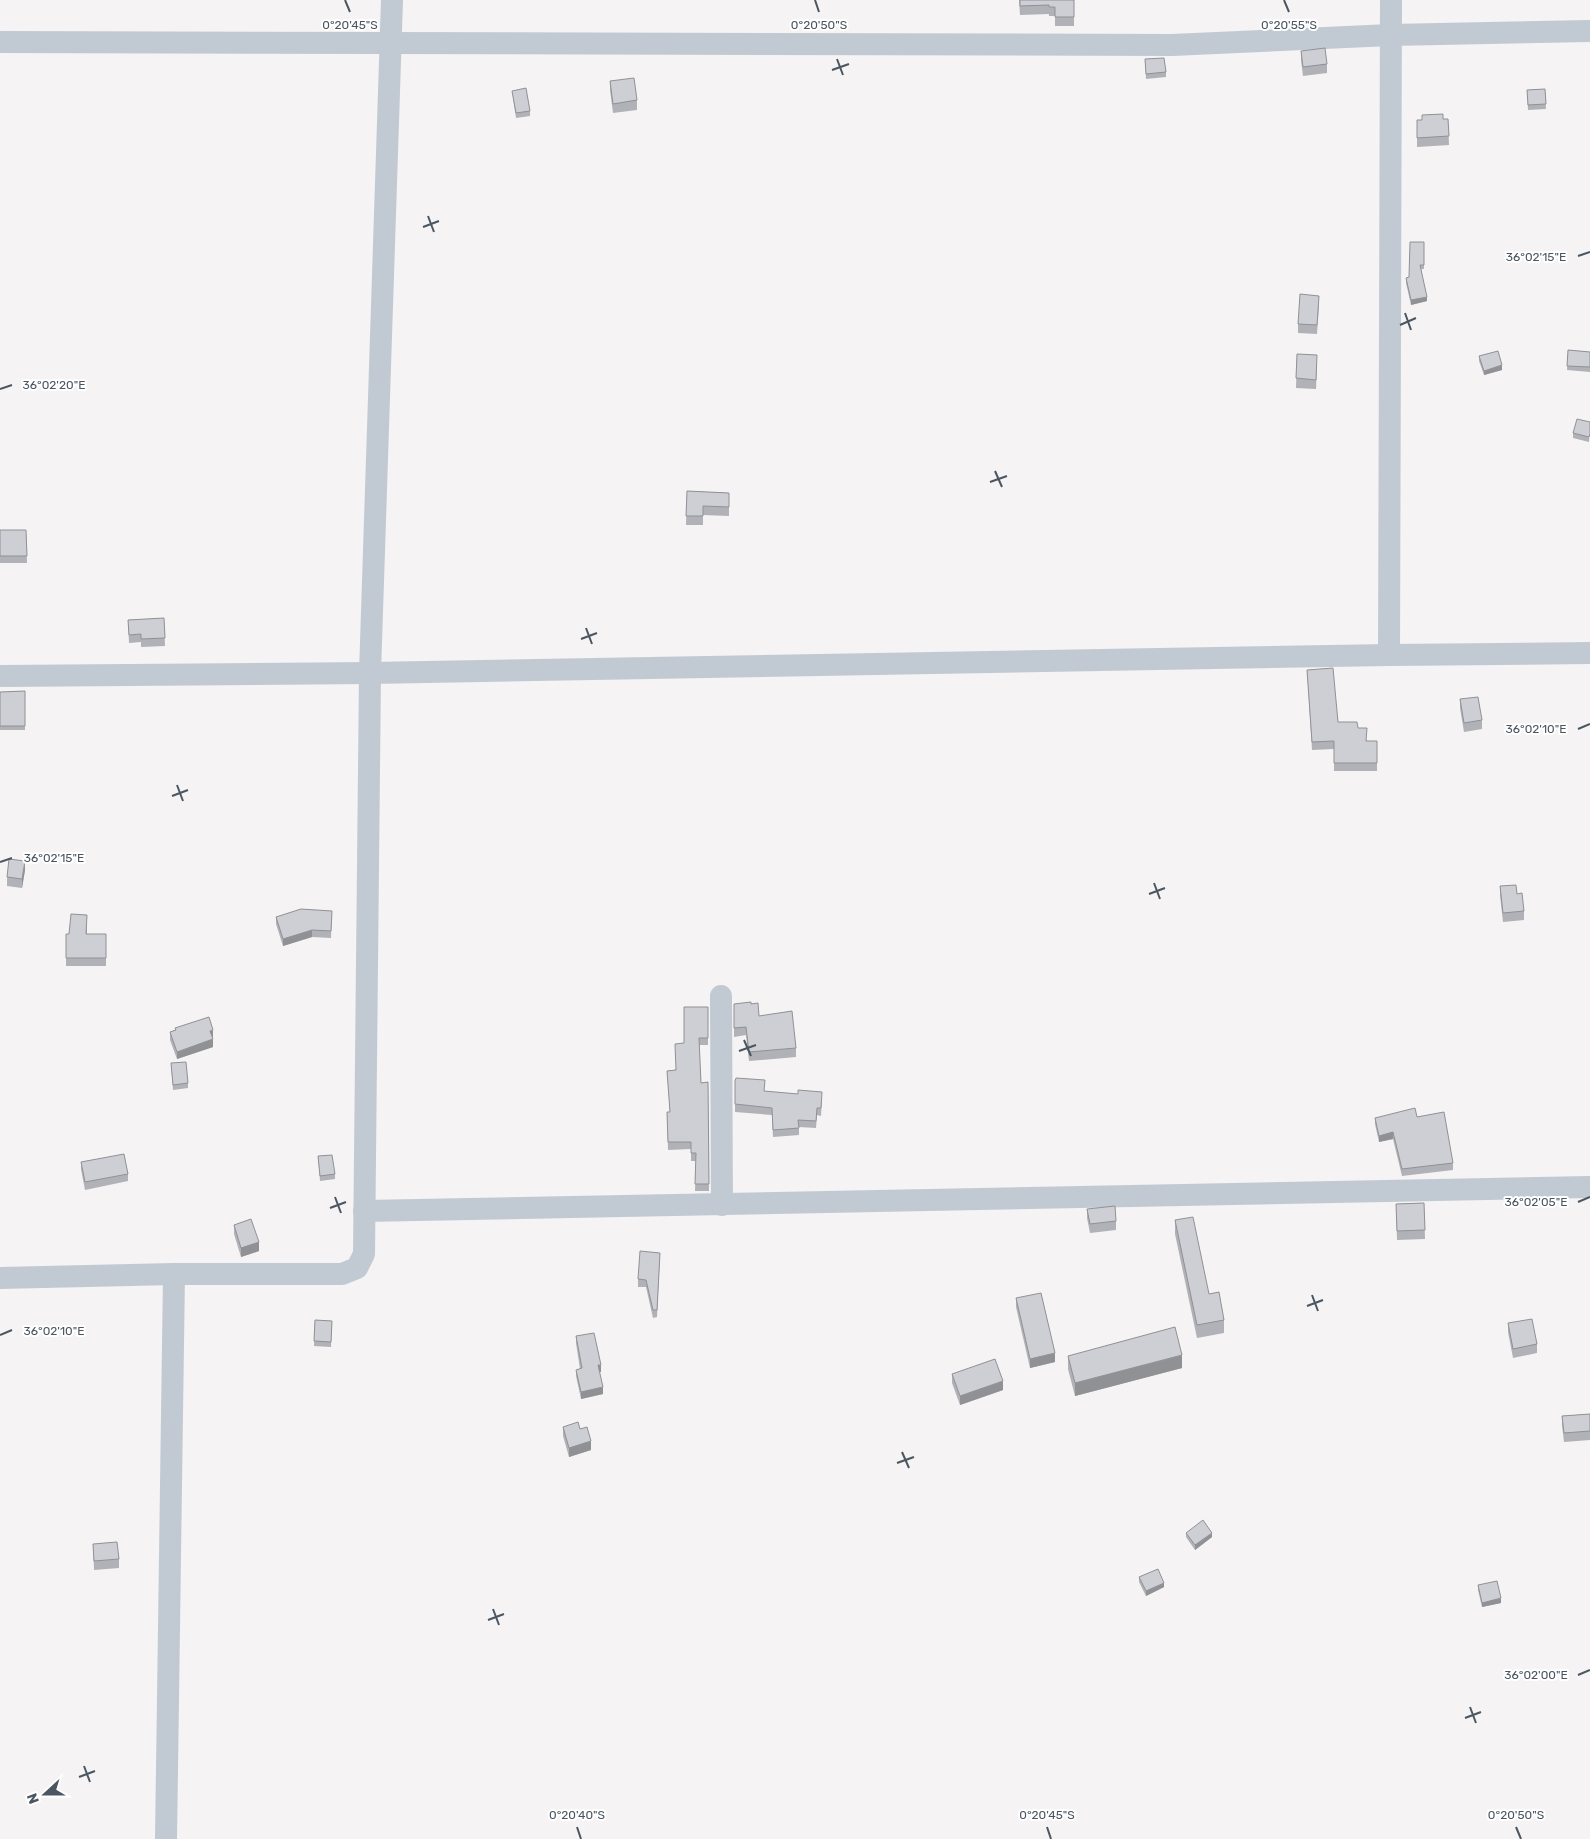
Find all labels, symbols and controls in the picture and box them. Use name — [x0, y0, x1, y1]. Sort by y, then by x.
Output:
text: 0°20'45"S — [322, 18, 378, 32]
text: 0°20'50"S — [791, 18, 847, 32]
text: 0°20'55"S — [1261, 18, 1317, 32]
text: 36°02'15"E — [1506, 250, 1566, 264]
text: 36°02'20"E — [23, 378, 85, 392]
text: 36°02'10"E — [1506, 722, 1566, 736]
text: 36°02'15"E — [24, 851, 84, 865]
text: 36°02'05"E — [1505, 1195, 1567, 1209]
text: 36°02'10"E — [24, 1324, 84, 1338]
text: 36°02'00"E — [1504, 1668, 1568, 1682]
north arrow — [20, 1769, 70, 1819]
text: N — [24, 1791, 43, 1806]
text: 0°20'40"S — [549, 1808, 605, 1822]
text: 0°20'45"S — [1019, 1808, 1075, 1822]
text: 0°20'50"S — [1488, 1808, 1544, 1822]

